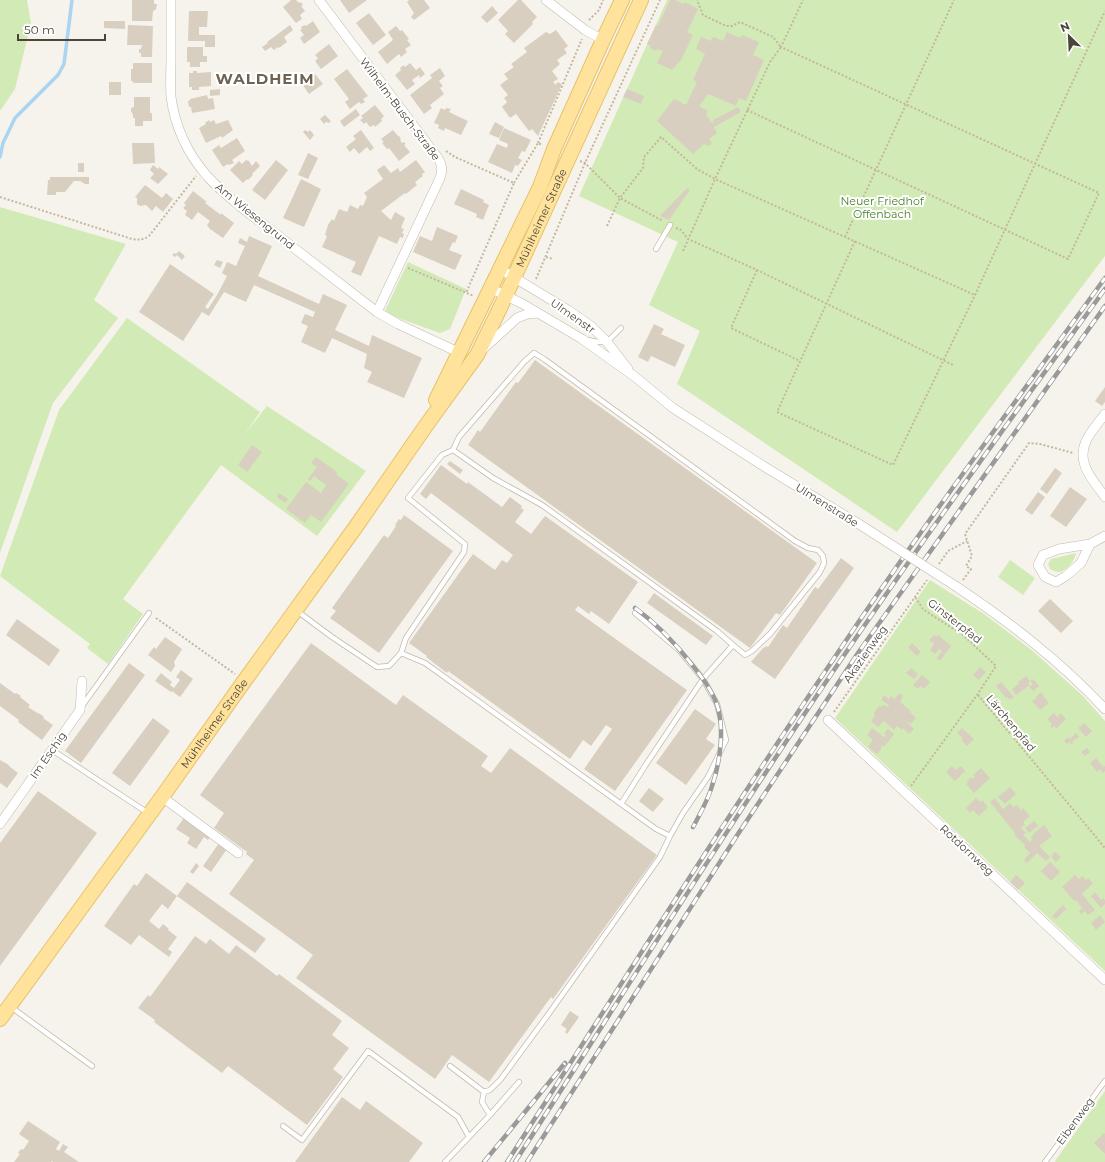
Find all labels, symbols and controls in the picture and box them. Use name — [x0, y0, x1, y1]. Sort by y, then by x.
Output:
scale bar — [18, 16, 105, 42]
north arrow — [1049, 16, 1089, 56]
text: N — [1058, 19, 1072, 35]
text: 50 m — [24, 22, 55, 37]
street label: Wilhelm-Busch-Straße — [357, 55, 443, 163]
district label: WALDHEIM — [215, 69, 315, 88]
street label: Mühlheimer Straße — [513, 166, 570, 269]
street label: Am Wiesengrund — [213, 180, 297, 252]
park label: Neuer Friedhof Offenbach — [840, 194, 925, 221]
street label: Ulmenstr — [548, 295, 598, 337]
street label: Ulmenstraße — [793, 480, 861, 530]
street label: Ginsterpfad — [925, 596, 985, 646]
street label: Akazienweg — [840, 623, 890, 685]
street label: Mühlheimer Straße — [178, 676, 251, 771]
street label: Lärchenpfad — [983, 692, 1039, 754]
street label: Im Eschig — [27, 729, 69, 781]
street label: Rotdornweg — [937, 821, 997, 879]
street label: Eibenweg — [1053, 1094, 1097, 1148]

